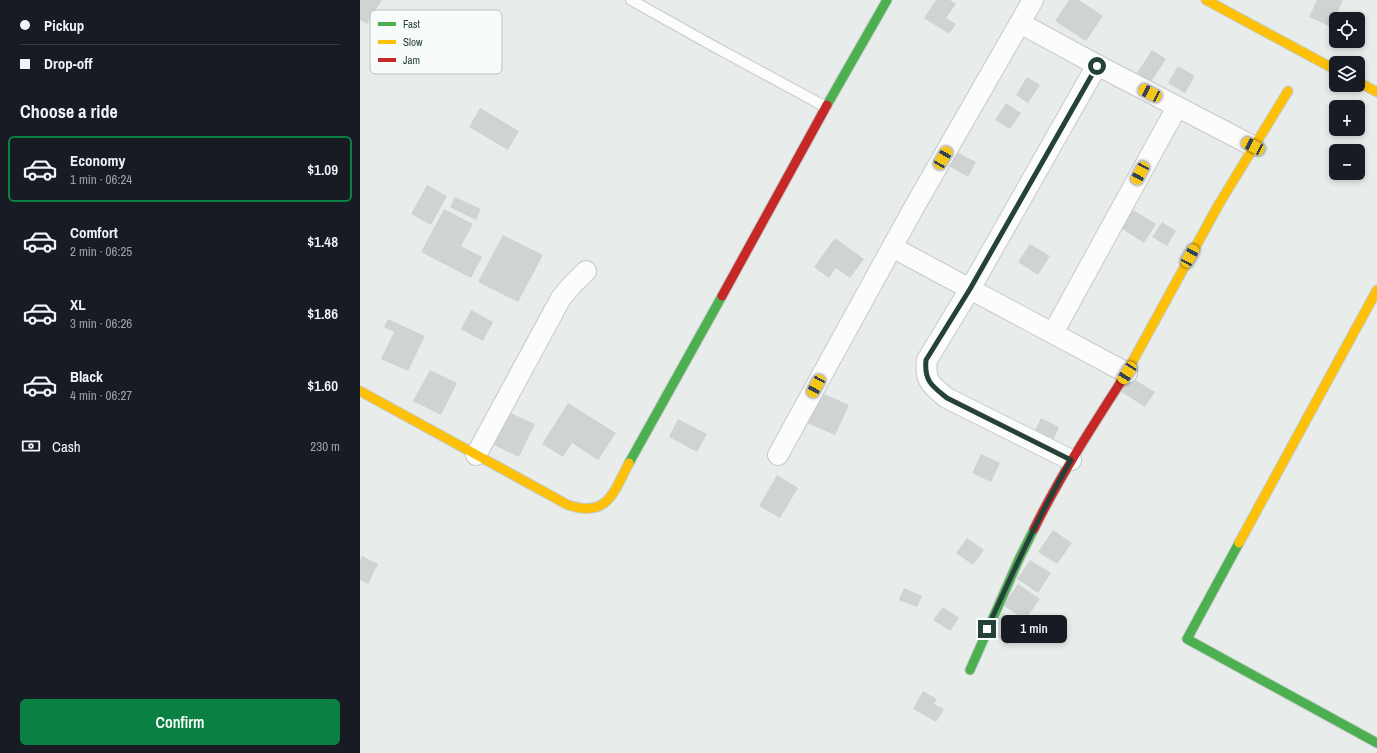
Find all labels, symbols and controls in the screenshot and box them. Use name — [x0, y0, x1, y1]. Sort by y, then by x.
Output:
legend — [370, 10, 502, 74]
map controls — [1329, 12, 1365, 180]
button: locate — [1329, 12, 1365, 48]
text: Pickup — [44, 15, 84, 36]
text: Fast — [403, 17, 421, 31]
text: Slow — [403, 35, 423, 49]
text: Drop-off — [44, 53, 93, 74]
text: Jam — [403, 53, 420, 67]
button: layers — [1329, 56, 1365, 92]
route start — [1088, 57, 1106, 75]
car — [1137, 82, 1163, 104]
text: Choose a ride — [20, 99, 118, 124]
button: + — [1329, 100, 1365, 136]
car — [1240, 135, 1266, 157]
button: − — [1329, 144, 1365, 180]
car — [932, 145, 954, 171]
text: Economy — [70, 150, 125, 171]
icon: car — [22, 151, 58, 187]
text: $1.09 — [307, 159, 338, 180]
car — [1129, 160, 1151, 186]
text: 1 min · 06:24 — [70, 171, 132, 188]
text: Comfort — [70, 222, 118, 243]
icon: car — [22, 223, 58, 259]
text: $1.48 — [307, 231, 338, 252]
text: 2 min · 06:25 — [70, 243, 132, 260]
car — [1179, 243, 1201, 269]
text: XL — [70, 294, 86, 315]
icon: car — [22, 295, 58, 331]
text: $1.86 — [307, 303, 338, 324]
text: 3 min · 06:26 — [70, 315, 132, 332]
car — [1115, 360, 1139, 386]
text: Black — [70, 366, 103, 387]
icon: car — [22, 367, 58, 403]
car — [805, 373, 827, 399]
text: $1.60 — [307, 375, 338, 396]
text: 4 min · 06:27 — [70, 387, 132, 404]
icon: cash — [20, 435, 42, 457]
text: Cash — [52, 436, 81, 457]
text: 230 m — [310, 438, 340, 455]
callout: 1 min — [1001, 615, 1067, 643]
route end — [978, 620, 996, 638]
text: 1 min — [1020, 620, 1048, 637]
button: Confirm — [20, 699, 340, 745]

